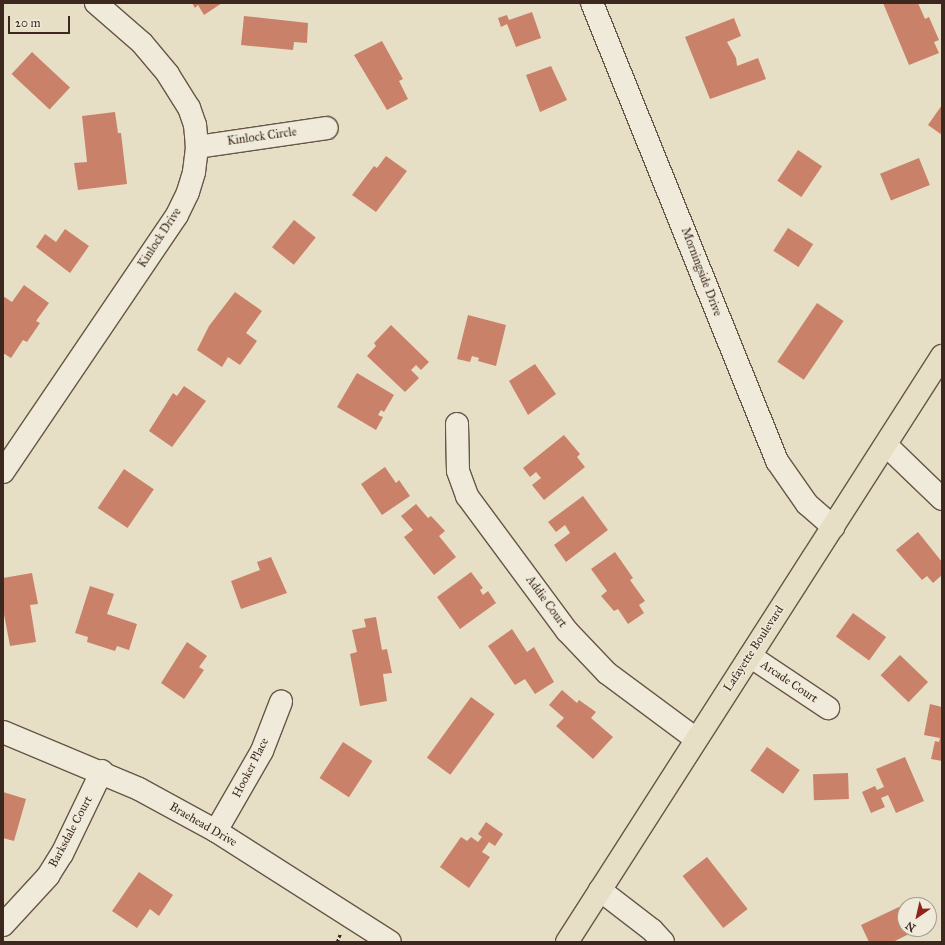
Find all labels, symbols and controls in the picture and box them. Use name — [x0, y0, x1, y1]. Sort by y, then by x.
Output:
scale bar — [10, 8, 72, 34]
text: 20 m — [15, 16, 41, 30]
street label: Kinlock Circle — [226, 125, 298, 149]
street label: Kinlock Drive — [135, 205, 185, 271]
street label: Morningside Drive — [677, 226, 725, 318]
street label: Addie Court — [522, 573, 570, 631]
street label: Lafayette Boulevard — [721, 603, 787, 695]
street label: Arcade Court — [758, 658, 820, 706]
street label: Hooker Place — [230, 736, 272, 800]
street label: Barksdale Court — [46, 794, 96, 870]
street label: Braehead Drive — [167, 800, 239, 850]
north arrow — [897, 897, 937, 937]
text: N — [903, 919, 918, 935]

